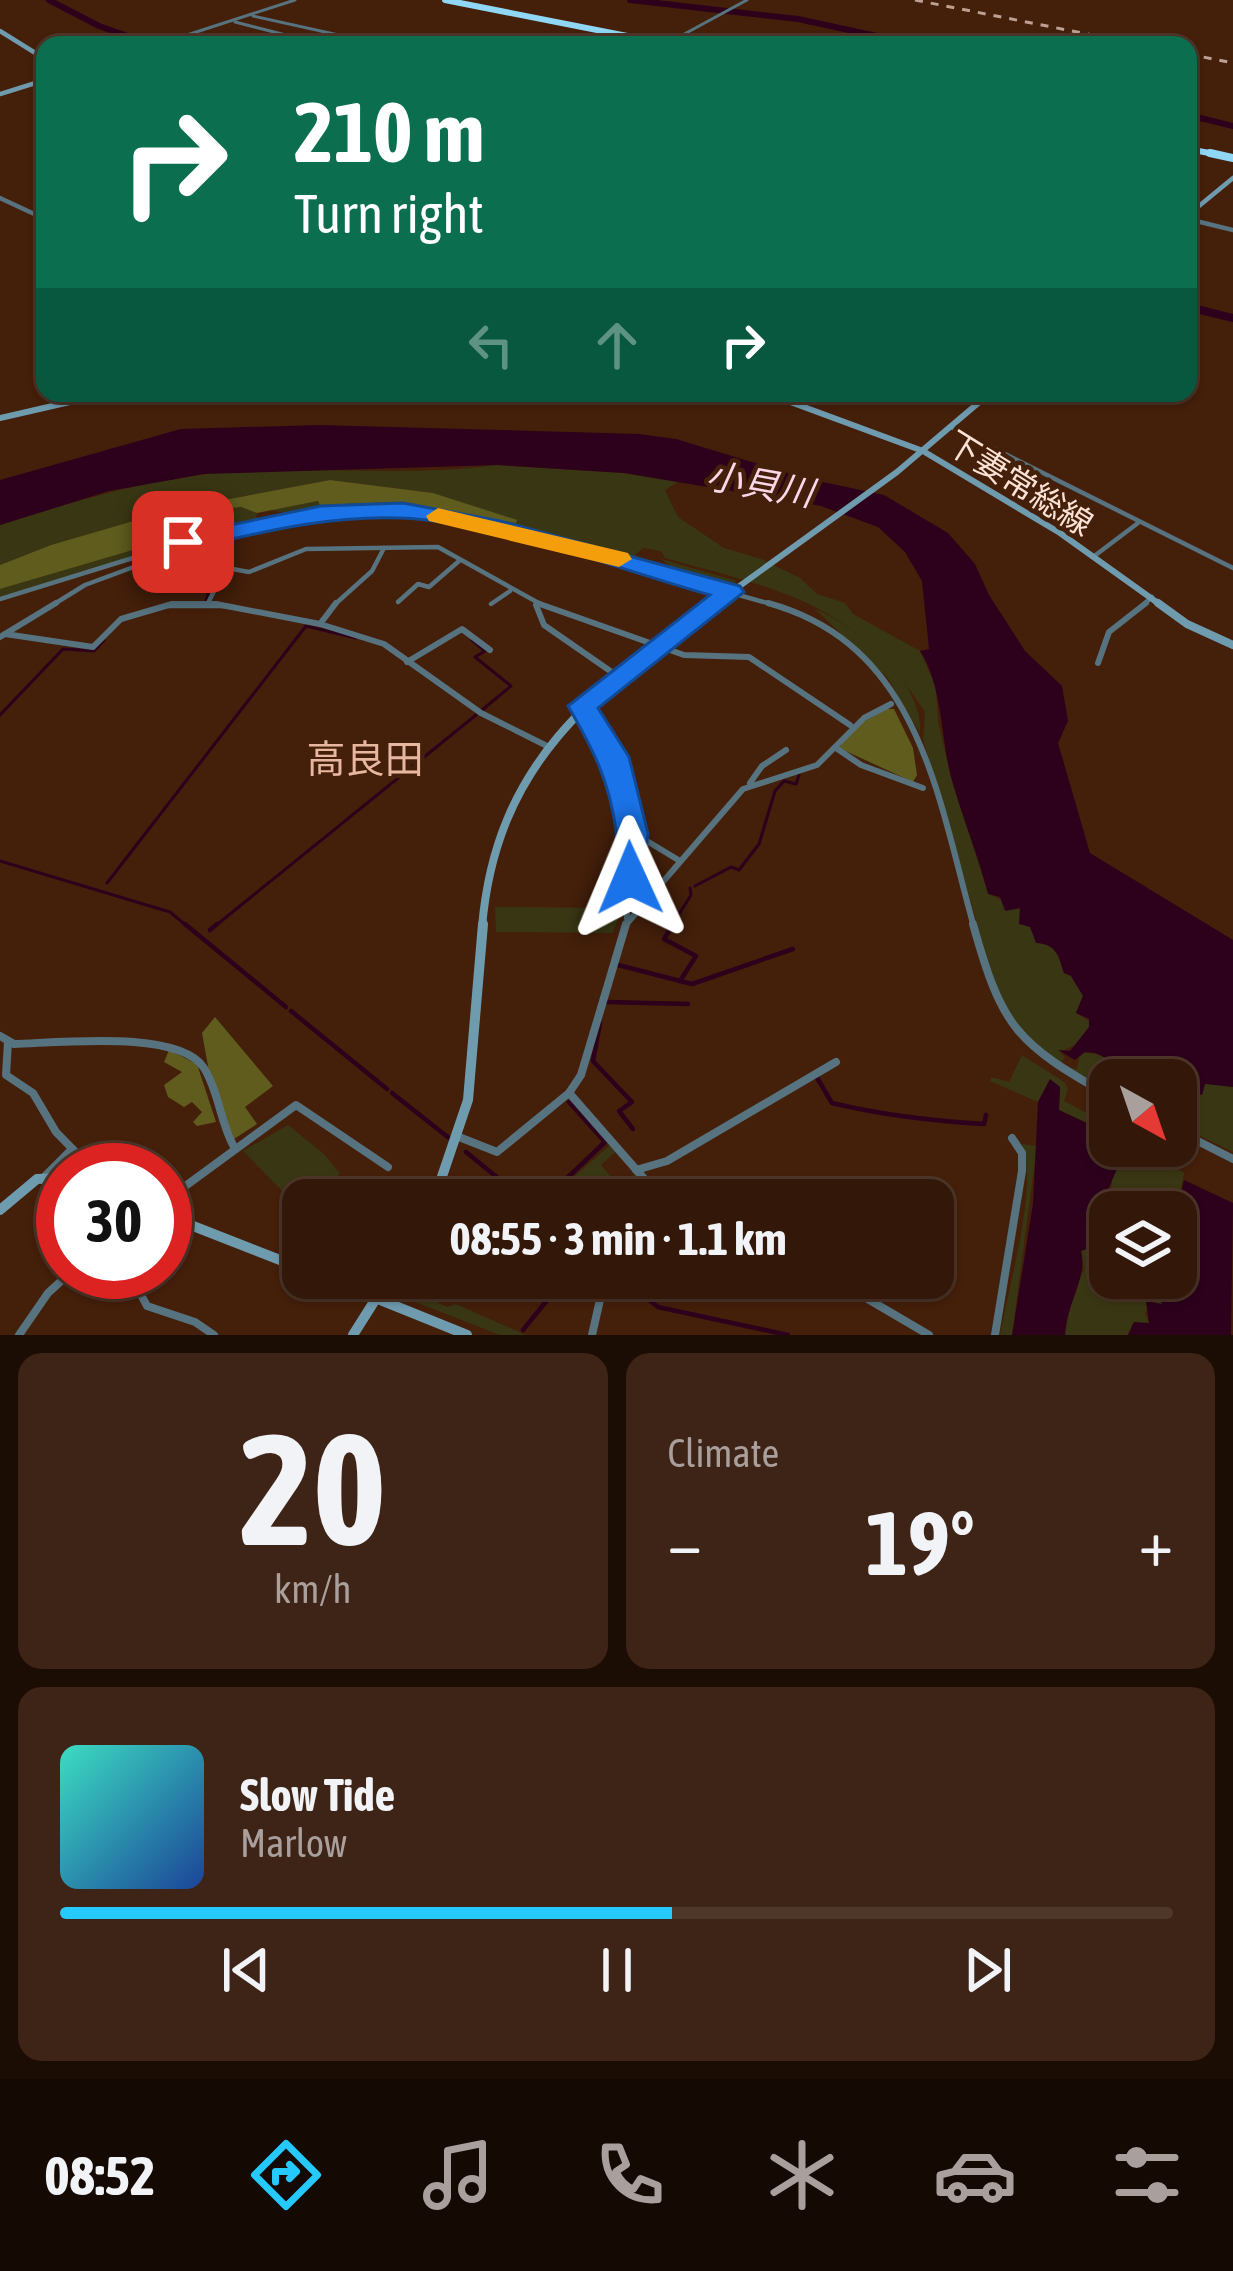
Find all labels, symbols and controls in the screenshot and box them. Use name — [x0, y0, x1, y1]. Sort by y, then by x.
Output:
icon: right — [96, 84, 252, 240]
text: 210 m — [294, 84, 484, 180]
text: Turn right — [294, 183, 484, 244]
icon: left — [458, 312, 524, 378]
icon: ahead — [584, 312, 650, 378]
icon: right — [710, 312, 776, 378]
street label: 下妻常総線 — [940, 423, 1100, 543]
water label: 小貝川 — [703, 454, 821, 515]
pin — [132, 491, 234, 593]
icon: arrive — [150, 509, 216, 575]
district label: 高良田 — [306, 737, 424, 781]
position arrow — [567, 815, 693, 941]
north arrow — [1089, 1059, 1197, 1167]
map controls — [1089, 1059, 1197, 1299]
speed limit sign: 30 — [36, 1143, 192, 1299]
button: layers — [1089, 1191, 1197, 1299]
text: 08:55 · 3 min · 1.1 km — [449, 1213, 787, 1265]
text: 20 — [239, 1399, 386, 1578]
text: Climate — [668, 1431, 779, 1475]
text: 19° — [866, 1491, 975, 1594]
text: − — [668, 1504, 702, 1580]
text: + — [1139, 1504, 1173, 1580]
text: km/h — [274, 1567, 351, 1611]
text: Slow Tide — [240, 1769, 395, 1821]
text: Marlow — [240, 1821, 347, 1865]
icon: previous — [213, 1937, 279, 2003]
icon: pause — [584, 1937, 650, 2003]
icon: next — [955, 1937, 1021, 2003]
icon: directions — [244, 2133, 328, 2217]
icon: music — [416, 2133, 500, 2217]
icon: phone — [588, 2133, 672, 2217]
icon: climate — [760, 2133, 844, 2217]
icon: car — [933, 2133, 1017, 2217]
icon: filters — [1105, 2133, 1189, 2217]
text: 08:52 — [44, 2145, 155, 2206]

